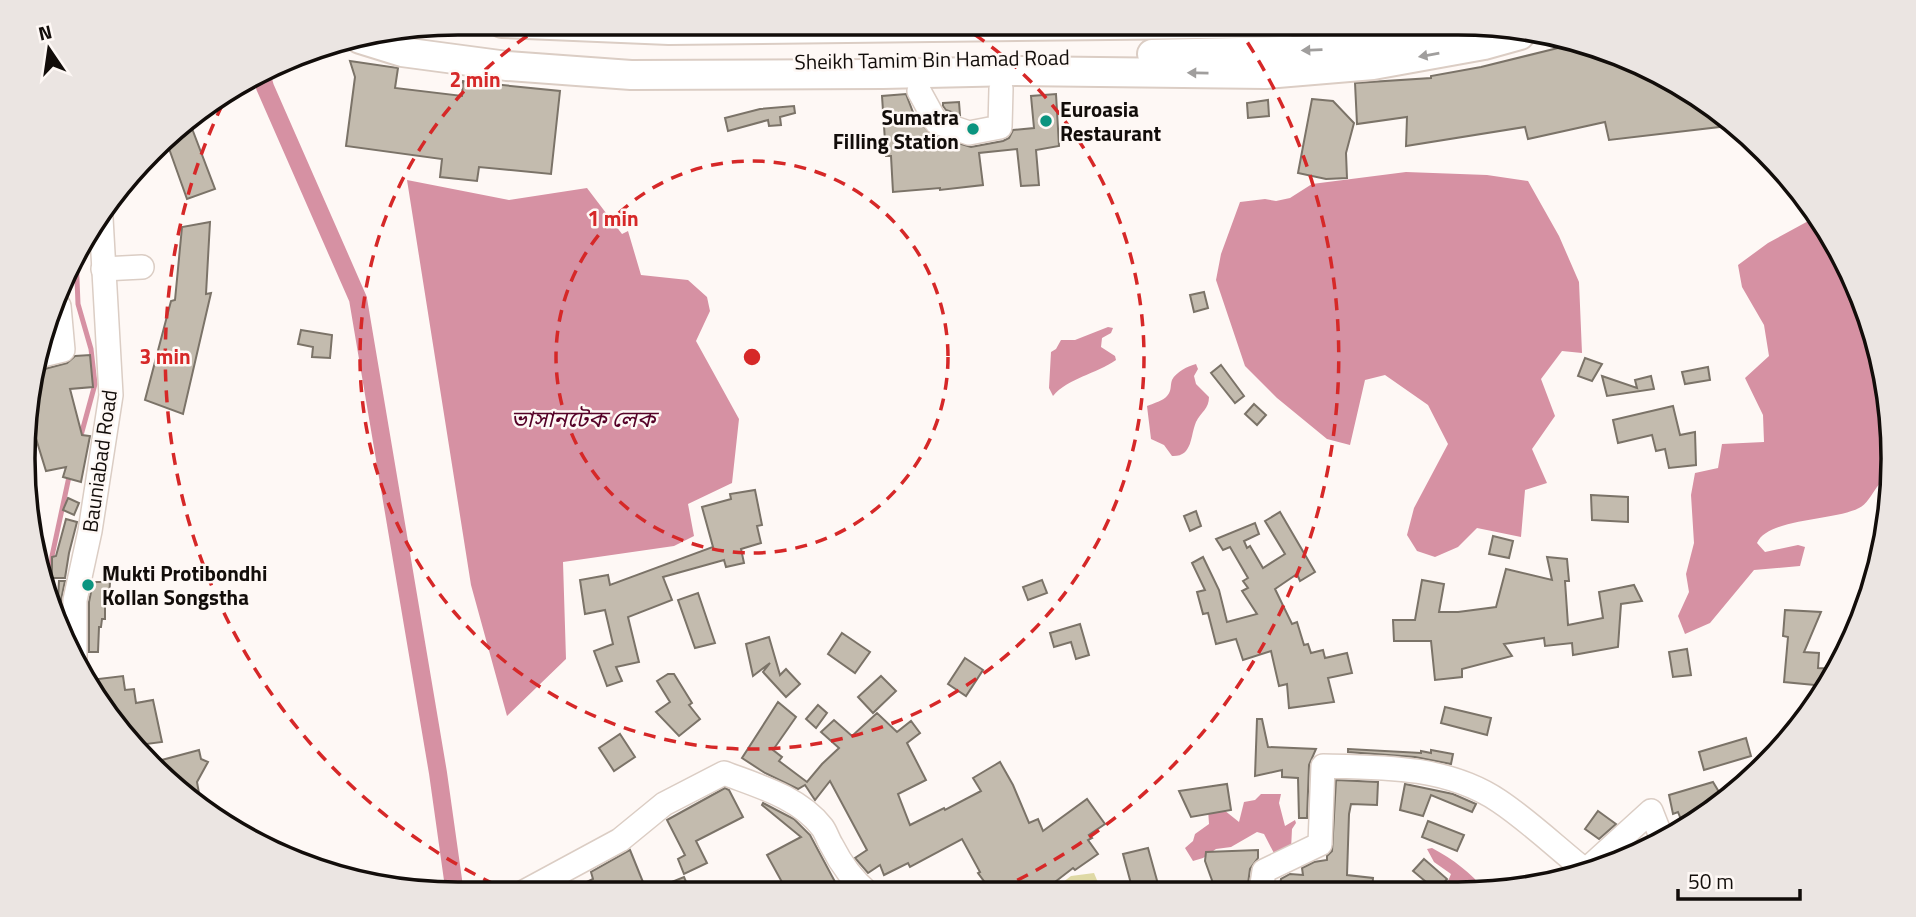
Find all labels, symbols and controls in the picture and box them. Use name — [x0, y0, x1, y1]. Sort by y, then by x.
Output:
north arrow — [14, 14, 84, 84]
text: N — [35, 16, 55, 48]
street label: Sheikh Tamim Bin Hamad Road — [794, 41, 1070, 77]
one-way arrow — [1301, 44, 1323, 55]
one-way arrow — [1418, 49, 1440, 60]
text: 2 min — [449, 63, 501, 95]
one-way arrow — [1187, 67, 1209, 79]
place label: Euroasia Restaurant — [1060, 93, 1162, 149]
place label: Sumatra Filling Station — [833, 101, 959, 157]
marker: Euroasia Restaurant — [1038, 113, 1054, 129]
marker: Sumatra Filling Station — [965, 121, 981, 137]
text: 1 min — [587, 202, 639, 234]
text: 3 min — [139, 340, 191, 372]
centre of rings — [740, 345, 764, 369]
street label: Bauniabad Road — [73, 388, 125, 534]
water label: ভাসানটেক লেক — [511, 401, 660, 436]
place label: Mukti Protibondhi Kollan Songstha — [102, 557, 267, 613]
marker: Mukti Protibondhi Kollan Songstha — [80, 577, 96, 593]
scale bar — [1678, 858, 1800, 902]
text: 50 m — [1688, 865, 1734, 897]

